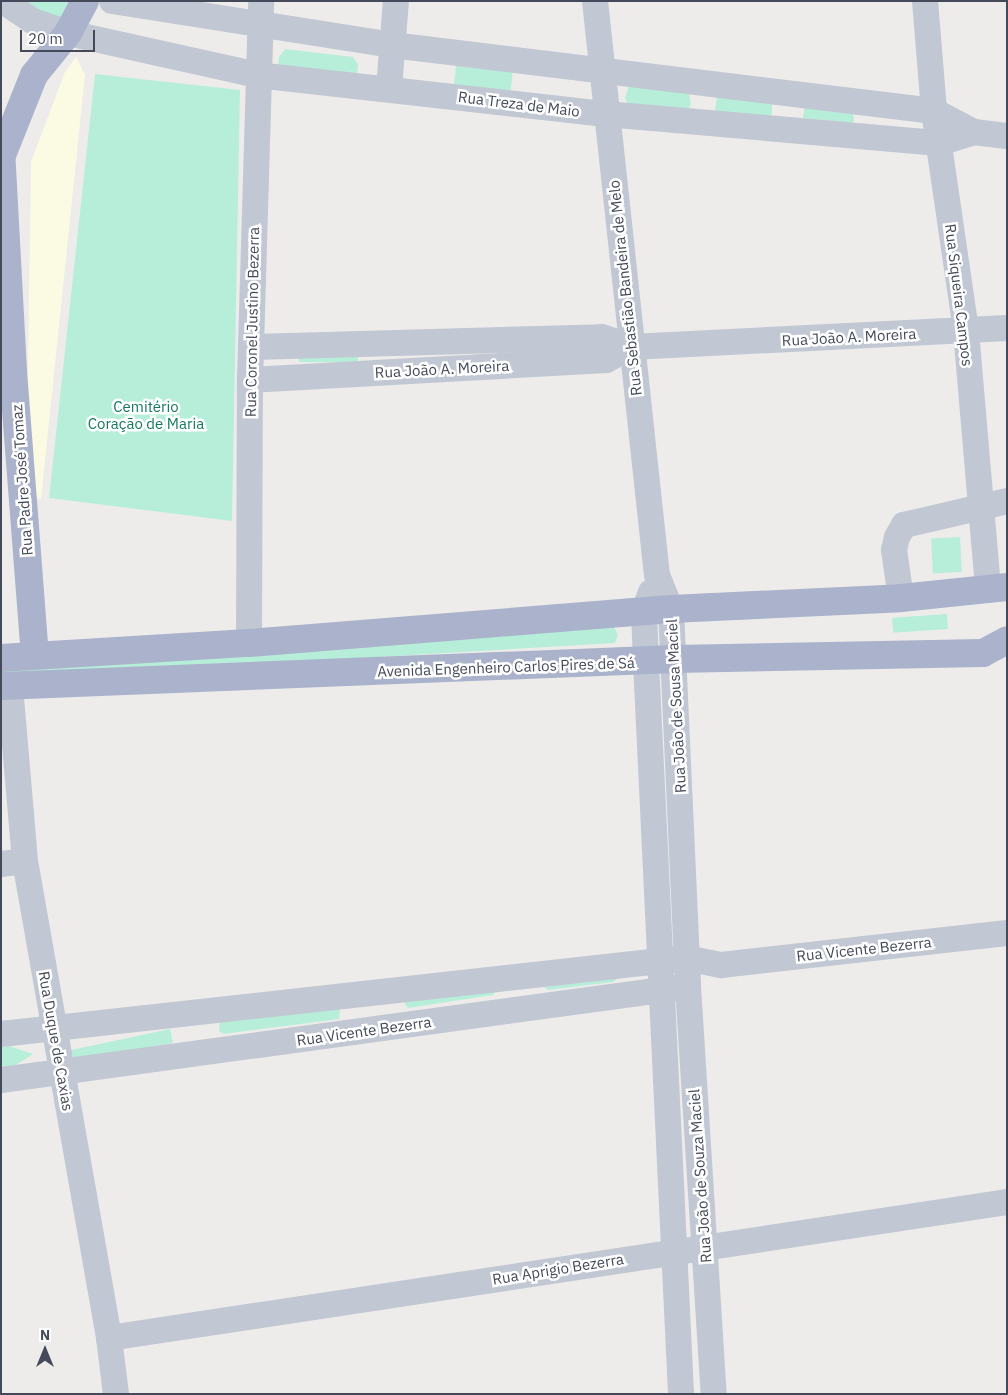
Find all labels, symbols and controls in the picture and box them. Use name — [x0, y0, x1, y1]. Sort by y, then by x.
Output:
scale bar — [22, 20, 98, 52]
text: 20 m — [28, 29, 63, 48]
street label: Rua Treza de Maio — [457, 88, 581, 120]
street label: Rua Sebastião Bandeira de Melo — [605, 179, 645, 397]
street label: Rua Siqueira Campos — [941, 223, 977, 367]
street label: Rua Coronel Justino Bezerra — [241, 227, 263, 417]
street label: Rua João A. Moreira — [781, 324, 917, 350]
street label: Rua João A. Moreira — [374, 356, 510, 382]
park label: Cemitério Coração de Maria — [88, 397, 204, 432]
street label: Rua Padre José Tomaz — [8, 404, 36, 556]
street label: Rua João de Sousa Maciel — [662, 618, 690, 794]
street label: Avenida Engenheiro Carlos Pires de Sá — [377, 654, 635, 680]
street label: Rua Vicente Bezerra — [796, 933, 932, 965]
street label: Rua Duque de Caxias — [35, 970, 77, 1112]
street label: Rua Vicente Bezerra — [296, 1013, 432, 1049]
street label: Rua João de Souza Maciel — [685, 1089, 715, 1263]
street label: Rua Aprigio Bezerra — [491, 1250, 625, 1288]
north arrow — [20, 1325, 70, 1375]
text: N — [40, 1326, 50, 1344]

